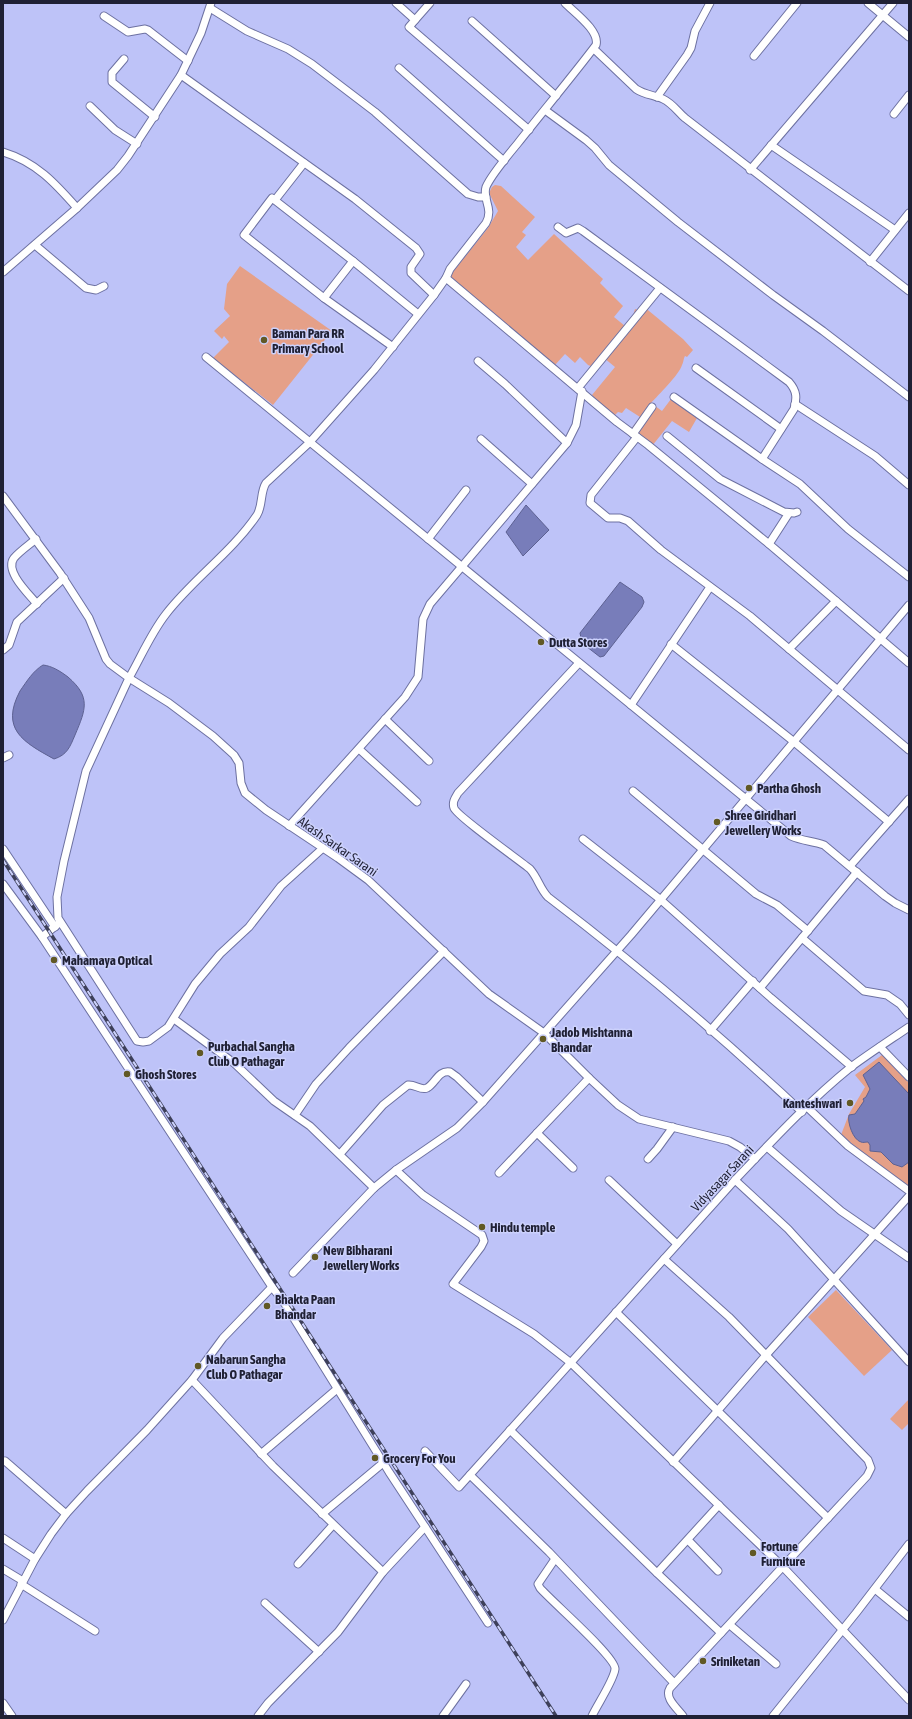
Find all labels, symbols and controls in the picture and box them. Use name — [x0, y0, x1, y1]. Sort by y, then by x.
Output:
place label: Baman Para RR Primary School — [272, 326, 345, 356]
marker: Baman Para RR Primary School — [259, 335, 269, 345]
place label: Dutta Stores — [549, 635, 608, 650]
marker: Dutta Stores — [536, 637, 546, 647]
place label: Partha Ghosh — [757, 781, 821, 796]
marker: Partha Ghosh — [744, 783, 754, 793]
place label: Shree Giridhari Jewellery Works — [724, 808, 802, 838]
street label: Akash Sarkar Sarani — [295, 813, 381, 880]
marker: Shree Giridhari Jewellery Works — [712, 817, 722, 827]
place label: Mahamaya Optical — [62, 953, 153, 968]
marker: Mahamaya Optical — [49, 955, 59, 965]
place label: Jadob Mishtanna Bhandar — [550, 1025, 632, 1055]
marker: Jadob Mishtanna Bhandar — [538, 1034, 548, 1044]
place label: Purbachal Sangha Club O Pathagar — [208, 1039, 295, 1069]
marker: Purbachal Sangha Club O Pathagar — [195, 1048, 205, 1058]
place label: Ghosh Stores — [135, 1067, 197, 1082]
marker: Ghosh Stores — [122, 1069, 132, 1079]
place label: Kanteshwari — [783, 1096, 842, 1111]
marker: Kanteshwari — [845, 1098, 855, 1108]
street label: Vidyasagar Sarani — [688, 1142, 757, 1214]
place label: Hindu temple — [490, 1220, 555, 1235]
marker: Hindu temple — [477, 1222, 487, 1232]
place label: New Bibharani Jewellery Works — [322, 1243, 400, 1273]
marker: New Bibharani Jewellery Works — [310, 1252, 320, 1262]
place label: Bhakta Paan Bhandar — [275, 1292, 335, 1322]
marker: Bhakta Paan Bhandar — [262, 1301, 272, 1311]
place label: Nabarun Sangha Club O Pathagar — [206, 1352, 286, 1382]
marker: Nabarun Sangha Club O Pathagar — [193, 1361, 203, 1371]
place label: Grocery For You — [383, 1451, 456, 1466]
marker: Grocery For You — [370, 1453, 380, 1463]
place label: Fortune Furniture — [761, 1539, 805, 1569]
marker: Fortune Furniture — [748, 1548, 758, 1558]
place label: Sriniketan — [711, 1654, 760, 1669]
marker: Sriniketan — [698, 1656, 708, 1666]

